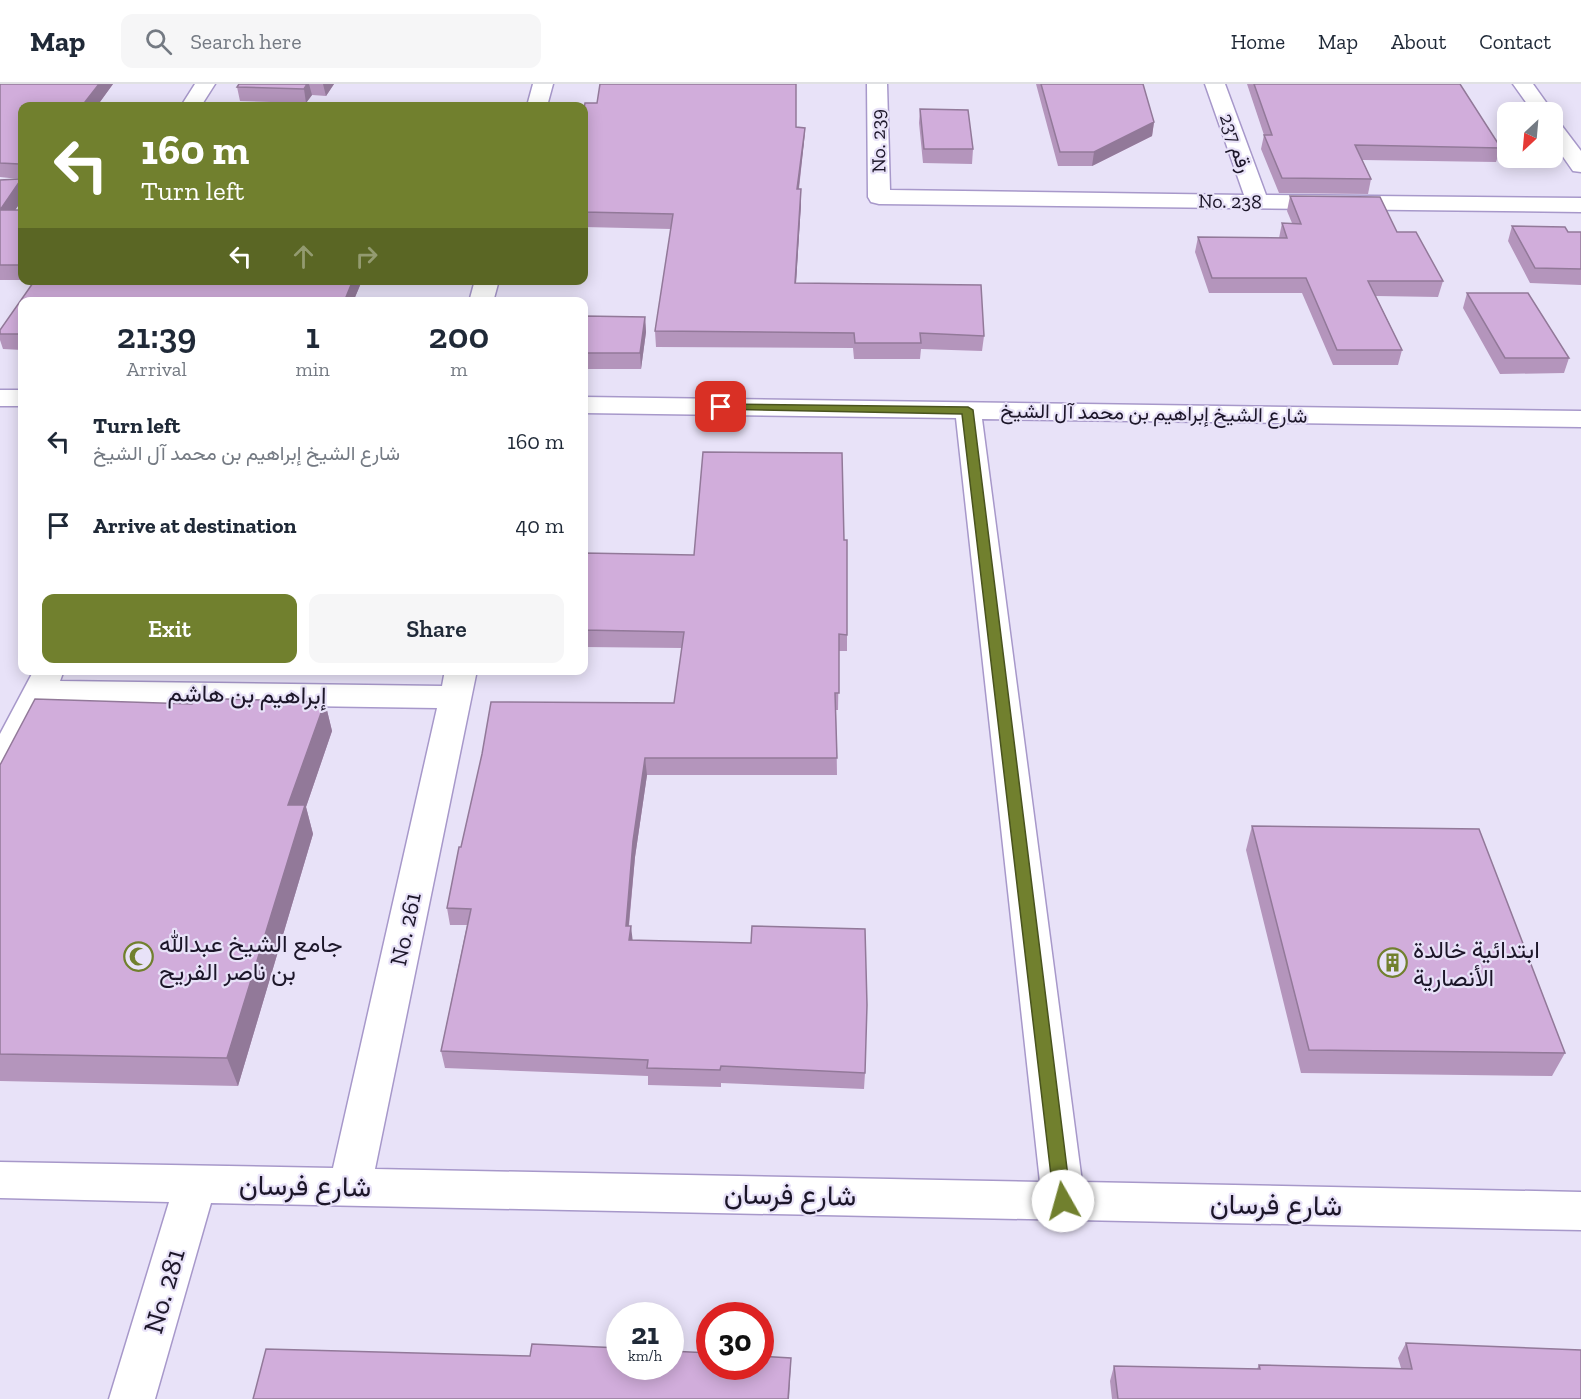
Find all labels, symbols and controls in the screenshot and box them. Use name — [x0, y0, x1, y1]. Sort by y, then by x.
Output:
search box — [121, 14, 541, 68]
text: Map — [30, 25, 85, 58]
icon: search — [142, 25, 175, 58]
text: Search here — [190, 28, 302, 55]
text: Home — [1231, 29, 1285, 54]
text: Map — [1318, 29, 1358, 54]
text: About — [1391, 29, 1446, 54]
text: Contact — [1479, 29, 1551, 54]
north arrow — [1497, 102, 1563, 168]
map controls — [1497, 102, 1563, 168]
street label: No. 239 — [865, 109, 891, 173]
street label: رقم 237 — [1214, 110, 1257, 176]
text: 160 m — [141, 124, 249, 175]
icon: left — [42, 126, 120, 204]
text: Turn left — [141, 175, 244, 207]
street label: No. 238 — [1198, 188, 1262, 214]
icon: left — [224, 240, 257, 273]
icon: ahead — [287, 240, 320, 273]
icon: right — [350, 240, 383, 273]
text: 21:39 — [117, 314, 197, 357]
text: 1 — [305, 314, 320, 357]
text: 200 — [429, 314, 489, 357]
text: Arrival — [127, 357, 187, 381]
text: min — [295, 357, 330, 381]
text: m — [450, 357, 468, 381]
pin — [695, 381, 746, 432]
icon: arrive — [704, 390, 737, 423]
street label: شارع الشيخ إبراهيم بن محمد آل الشيخ — [1000, 398, 1308, 430]
text: Turn left — [93, 412, 180, 439]
icon: left — [42, 425, 75, 458]
text: 160 m — [507, 428, 564, 455]
text: شارع الشيخ إبراهيم بن محمد آل الشيخ — [93, 441, 400, 465]
icon: arrive — [42, 509, 75, 542]
text: Arrive at destination — [93, 512, 296, 539]
text: 40 m — [515, 512, 564, 539]
button: Exit — [42, 594, 297, 663]
button: Share — [309, 594, 564, 663]
street label: إبراهيم بن هاشم — [167, 678, 327, 712]
street label: No. 261 — [383, 890, 427, 968]
place label: جامع الشيخ عبدالله بن ناصر الفريح — [159, 929, 343, 989]
place label: ابتدائية خالدة الأنصارية — [1413, 935, 1540, 993]
mosque icon: جامع الشيخ عبدالله بن ناصر الفريح — [122, 941, 154, 973]
building icon: ابتدائية خالدة الأنصارية — [1376, 947, 1408, 979]
street label: شارع فرسان — [238, 1168, 372, 1206]
position arrow — [1031, 1169, 1095, 1233]
street label: شارع فرسان — [723, 1177, 857, 1215]
street label: شارع فرسان — [1209, 1187, 1343, 1225]
street label: No. 281 — [136, 1245, 192, 1337]
speed limit sign: 30 — [696, 1302, 774, 1380]
text: 21 — [631, 1316, 659, 1352]
text: km/h — [628, 1347, 662, 1365]

